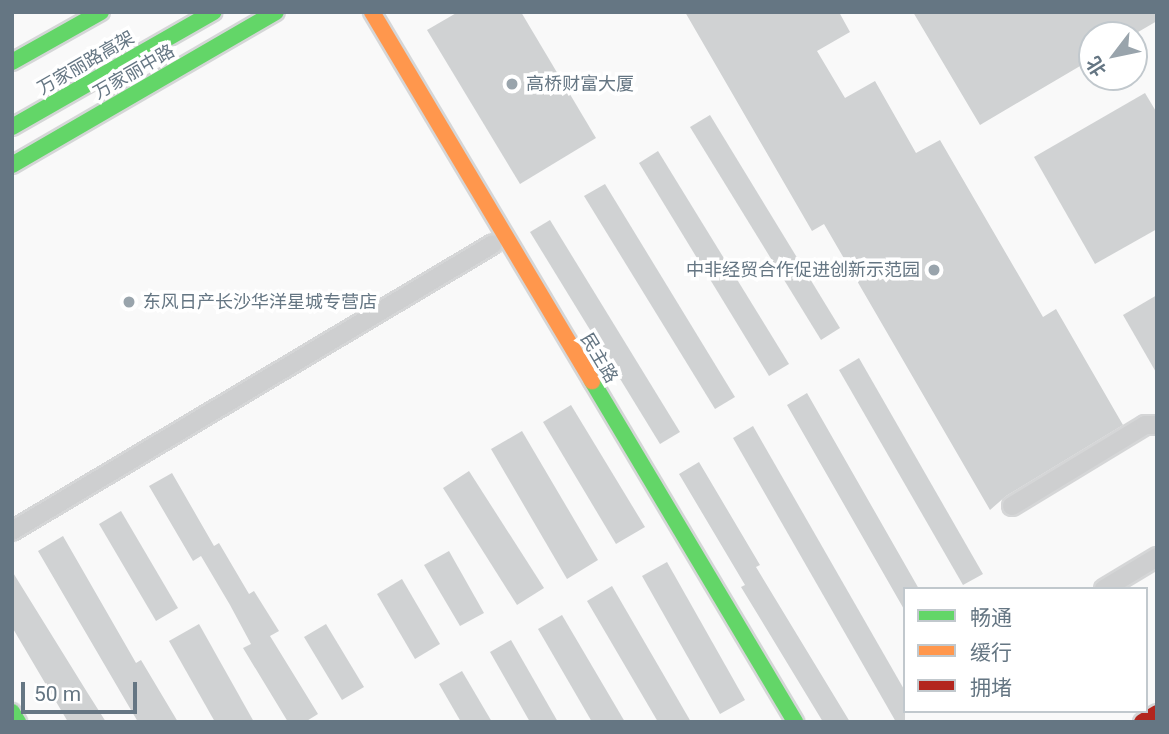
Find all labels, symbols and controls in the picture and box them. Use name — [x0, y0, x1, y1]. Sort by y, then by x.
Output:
north arrow — [1078, 21, 1148, 91]
street label: 万家丽路高架 — [34, 27, 138, 99]
street label: 万家丽中路 — [90, 40, 178, 104]
text: 北 — [1082, 52, 1111, 80]
place label: 高桥财富大厦 — [526, 73, 634, 95]
marker: 高桥财富大厦 — [504, 76, 520, 92]
place label: 中非经贸合作促进创新示范园 — [686, 259, 920, 281]
marker: 中非经贸合作促进创新示范园 — [926, 262, 942, 278]
place label: 东风日产长沙华洋星城专营店 — [143, 291, 377, 313]
marker: 东风日产长沙华洋星城专营店 — [121, 294, 137, 310]
street label: 民主路 — [576, 329, 622, 387]
legend — [903, 587, 1148, 713]
text: 畅通 — [970, 606, 1012, 630]
text: 缓行 — [970, 641, 1012, 665]
scale bar — [24, 668, 140, 712]
text: 拥堵 — [970, 676, 1012, 700]
text: 50 m — [34, 682, 81, 706]

